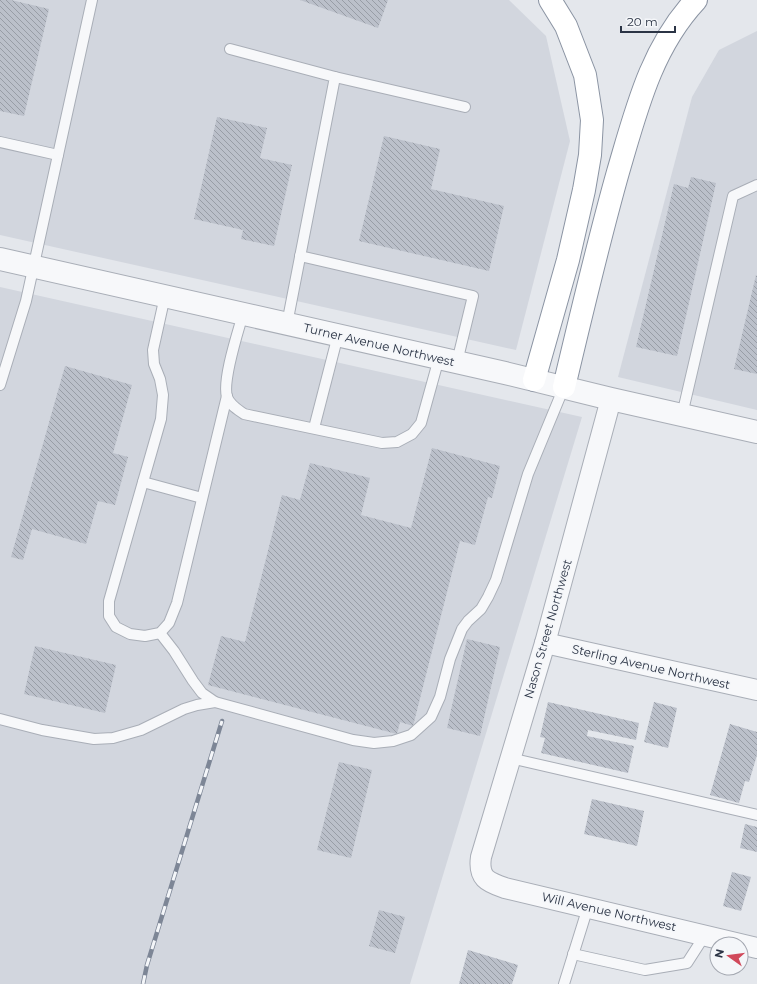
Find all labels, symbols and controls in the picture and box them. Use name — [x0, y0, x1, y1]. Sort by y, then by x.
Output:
scale bar — [621, 8, 675, 34]
text: 20 m — [627, 14, 658, 29]
street label: Turner Avenue Northwest — [302, 320, 456, 369]
street label: Nason Street Northwest — [520, 557, 575, 700]
street label: Sterling Avenue Northwest — [571, 641, 732, 692]
street label: Will Avenue Northwest — [540, 889, 678, 934]
north arrow — [709, 936, 749, 976]
text: N — [711, 948, 727, 960]

